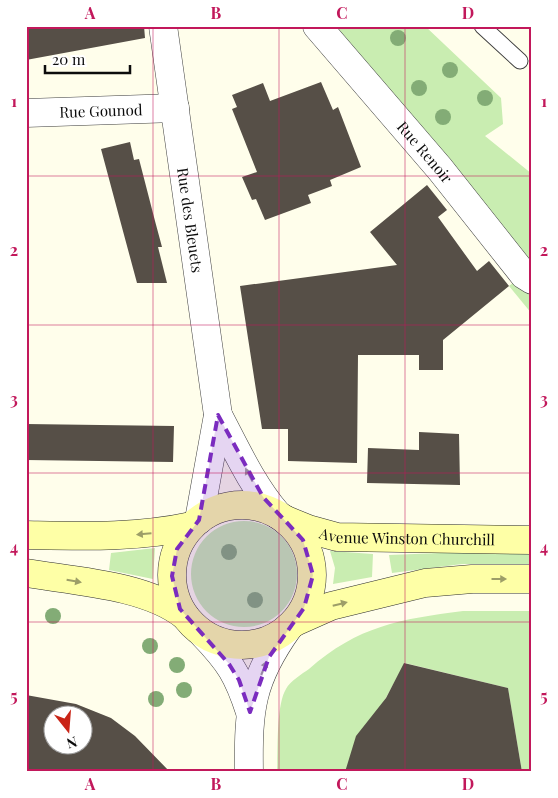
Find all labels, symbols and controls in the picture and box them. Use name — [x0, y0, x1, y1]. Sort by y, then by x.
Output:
text: A — [84, 2, 96, 23]
text: B — [211, 2, 222, 23]
text: C — [336, 2, 348, 23]
text: D — [462, 2, 474, 23]
scale bar — [45, 42, 130, 74]
text: 20 m — [52, 49, 86, 69]
text: 1 — [11, 90, 17, 111]
text: 1 — [541, 90, 547, 111]
street label: Rue Gounod — [59, 99, 143, 122]
street label: Rue Renoir — [393, 117, 457, 187]
street label: Rue des Bleuets — [173, 166, 208, 274]
text: 2 — [10, 239, 18, 260]
text: 2 — [540, 239, 548, 260]
text: 3 — [10, 388, 18, 409]
text: 3 — [540, 388, 548, 409]
one-way arrow — [245, 467, 253, 482]
street label: Avenue Winston Churchill — [316, 522, 495, 549]
one-way arrow — [136, 530, 152, 538]
text: 4 — [10, 536, 18, 557]
text: 4 — [540, 536, 548, 557]
one-way arrow — [492, 575, 508, 583]
one-way arrow — [67, 578, 83, 586]
one-way arrow — [332, 599, 347, 607]
one-way arrow — [261, 661, 269, 675]
text: 5 — [10, 685, 18, 706]
text: 5 — [540, 685, 548, 706]
north arrow — [42, 706, 92, 756]
text: N — [64, 732, 80, 753]
text: A — [84, 773, 96, 794]
text: B — [211, 773, 222, 794]
text: C — [336, 773, 348, 794]
text: D — [462, 773, 474, 794]

